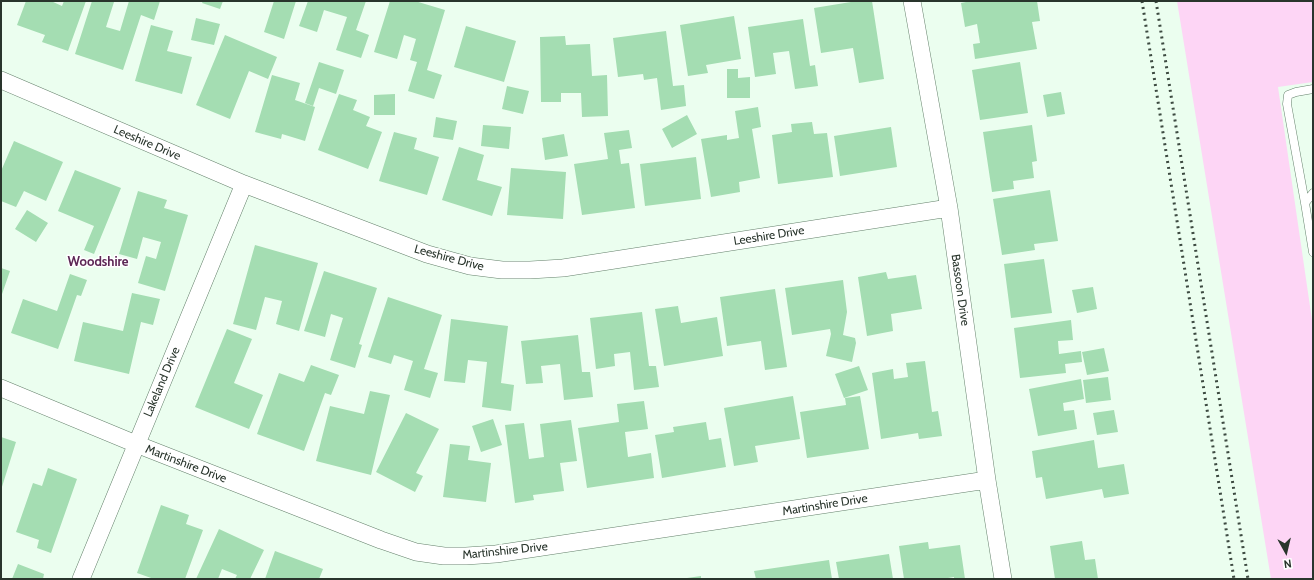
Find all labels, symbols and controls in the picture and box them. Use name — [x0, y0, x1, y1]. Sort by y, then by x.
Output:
street label: Leeshire Drive — [111, 122, 183, 164]
street label: Leeshire Drive — [733, 223, 805, 249]
street label: Leeshire Drive — [413, 242, 485, 274]
street label: Bassoon Drive — [948, 253, 972, 327]
district label: Woodshire — [68, 254, 128, 270]
street label: Lakeland Drive — [141, 345, 183, 419]
street label: Martinshire Drive — [143, 442, 229, 486]
street label: Martinshire Drive — [781, 491, 869, 519]
north arrow — [1266, 532, 1306, 572]
street label: Martinshire Drive — [462, 539, 548, 563]
text: N — [1283, 556, 1292, 571]

